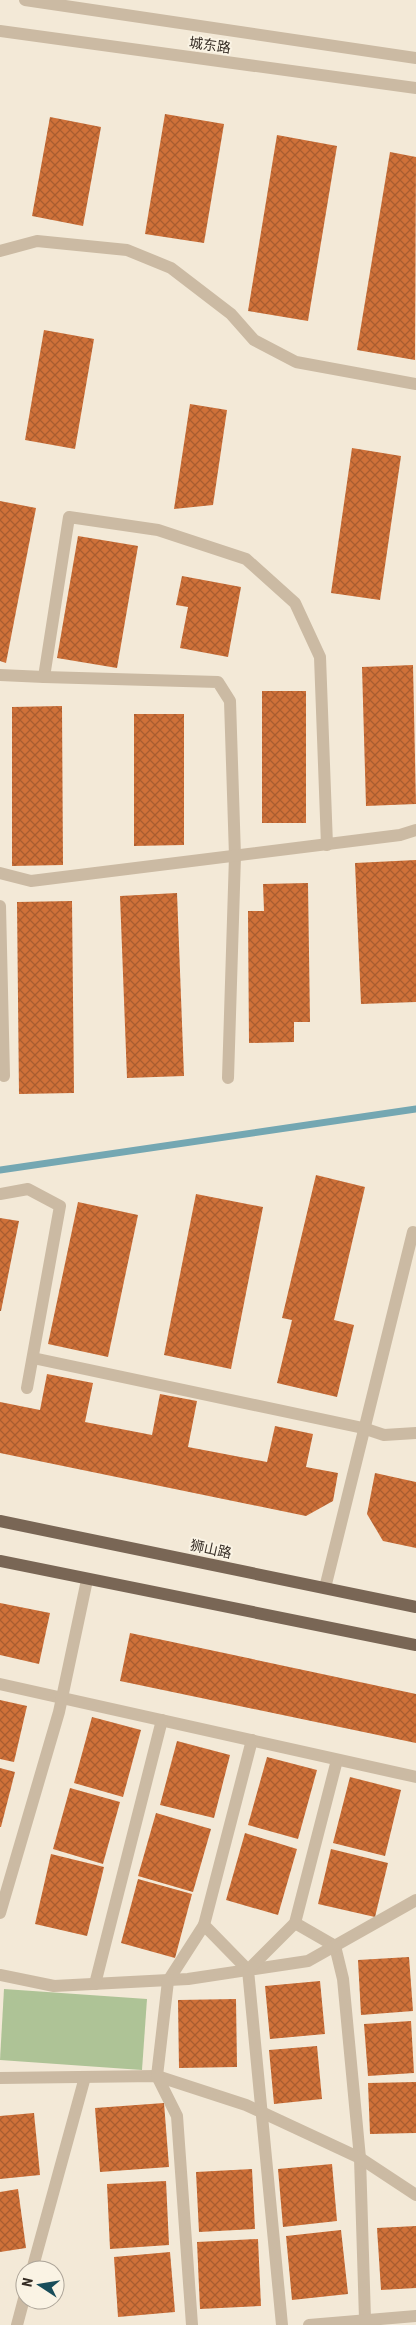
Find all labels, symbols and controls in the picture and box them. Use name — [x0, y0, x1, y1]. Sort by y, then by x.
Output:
street label: 城东路 — [188, 34, 232, 56]
street label: 狮山路 — [189, 1537, 233, 1561]
north arrow — [15, 2260, 65, 2310]
text: N — [19, 2276, 36, 2288]

